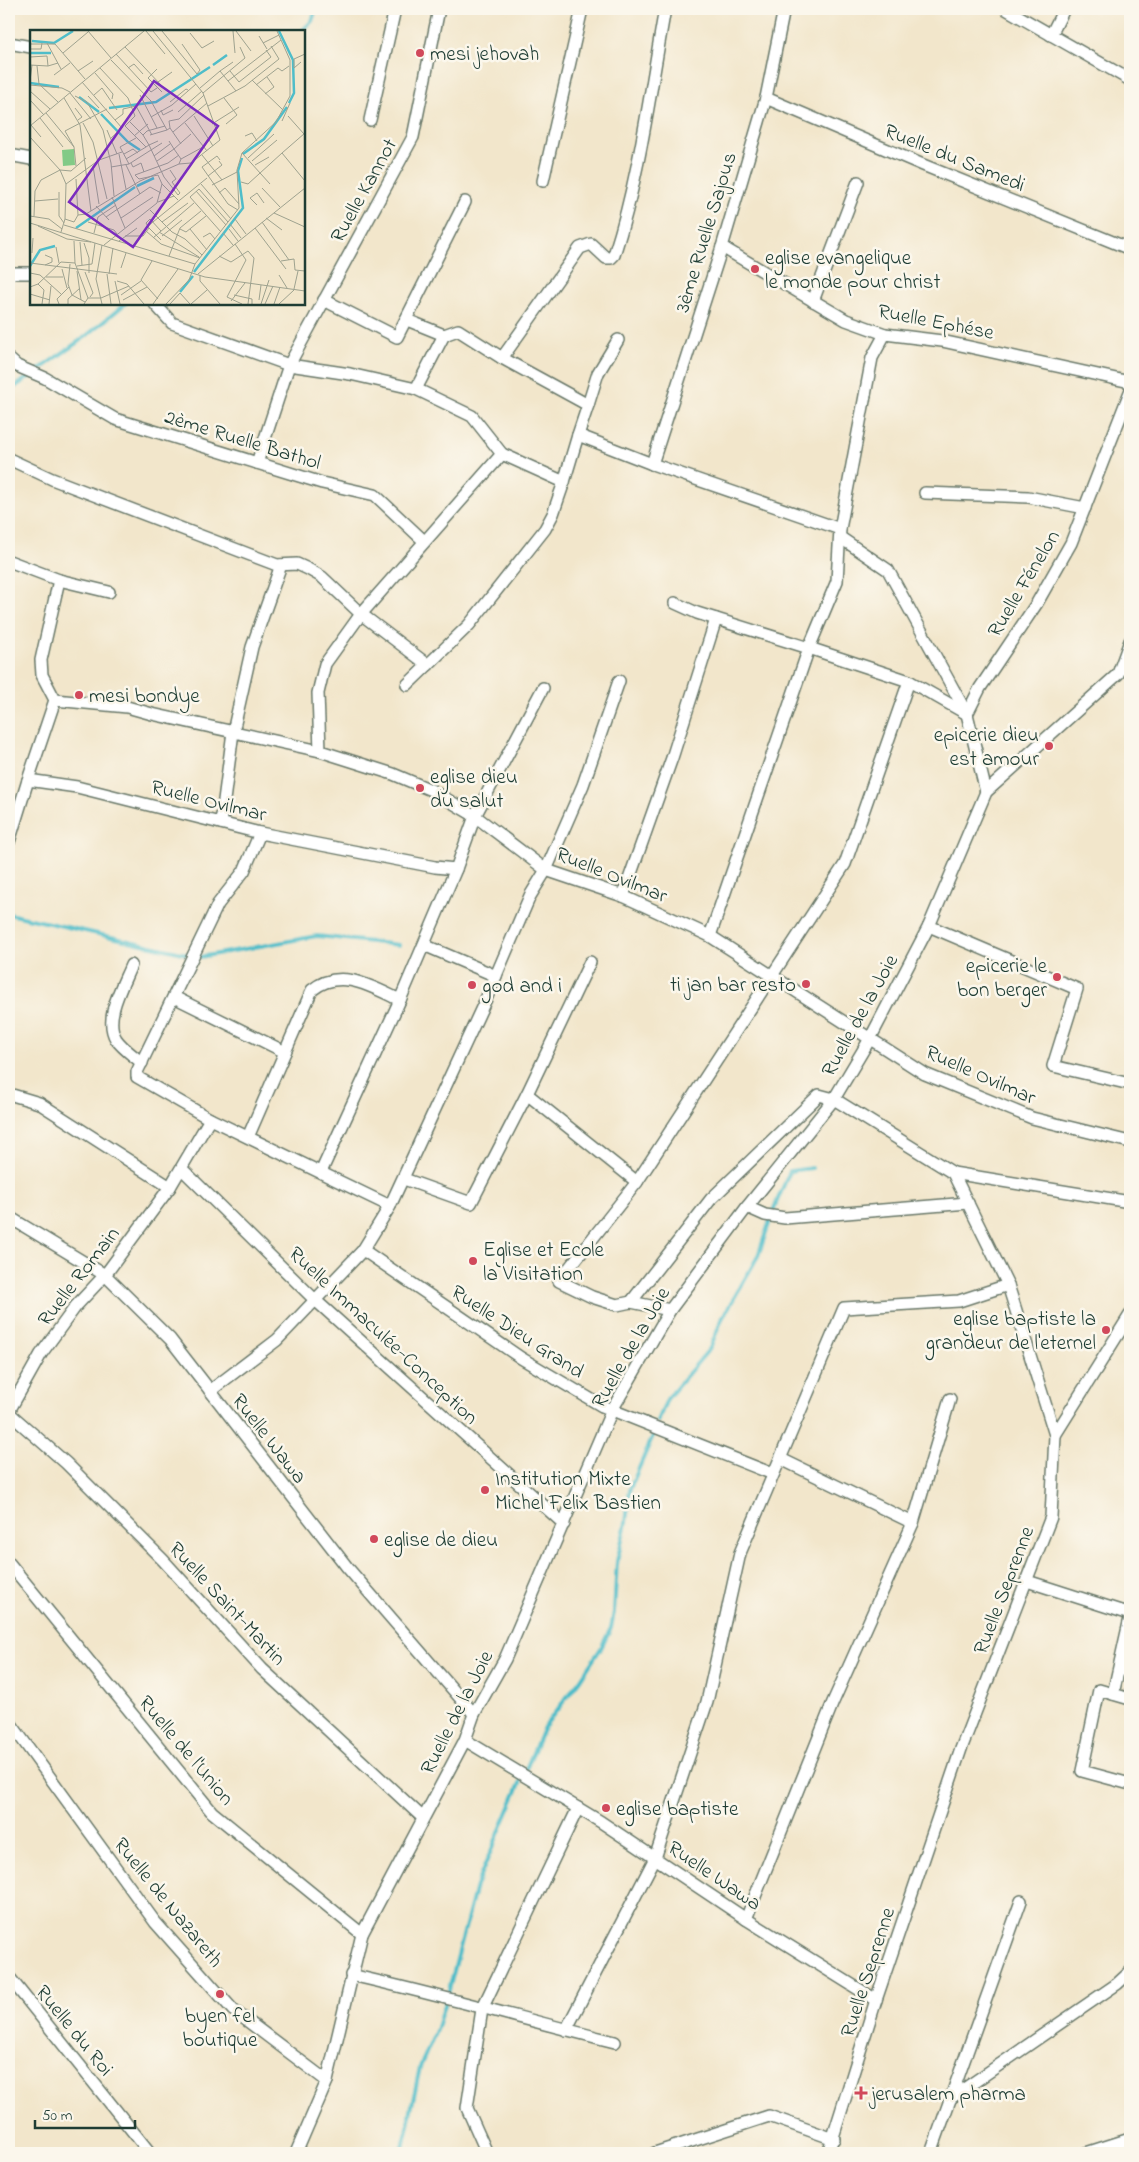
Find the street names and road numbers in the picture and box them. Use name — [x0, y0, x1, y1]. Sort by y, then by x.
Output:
street label: Ruelle du Samedi — [879, 117, 1029, 201]
street label: Ruelle Kannot — [324, 133, 406, 248]
street label: 3ème Ruelle Sajous — [668, 149, 746, 316]
street label: Ruelle Ephése — [875, 297, 997, 349]
street label: 2ème Ruelle Bathol — [161, 403, 324, 479]
street label: Ruelle Fénelon — [981, 525, 1069, 643]
street label: Ruelle Ovilmar — [148, 773, 270, 831]
street label: Ruelle Ovilmar — [551, 840, 672, 912]
street label: Ruelle de la Joie — [815, 949, 907, 1083]
street label: Ruelle Ovilmar — [920, 1038, 1041, 1114]
street label: Ruelle Romain — [31, 1221, 128, 1333]
street label: Ruelle Immaculée-Conception — [281, 1240, 484, 1433]
street label: Ruelle Dieu Grand — [444, 1278, 590, 1387]
street label: Ruelle de la Joie — [585, 1281, 679, 1414]
street label: Ruelle Wawa — [224, 1388, 313, 1491]
street label: Ruelle Seprenne — [967, 1522, 1043, 1659]
street label: Ruelle Saint-Martin — [161, 1535, 292, 1673]
street label: Ruelle de la Joie — [414, 1645, 502, 1780]
street label: Ruelle de l'Union — [130, 1690, 241, 1813]
street label: Ruelle de Nazareth — [106, 1832, 229, 1975]
street label: Ruelle Wawa — [661, 1834, 767, 1919]
street label: Ruelle Seprenne — [834, 1903, 904, 2041]
street label: Ruelle du Roi — [27, 1979, 120, 2083]

